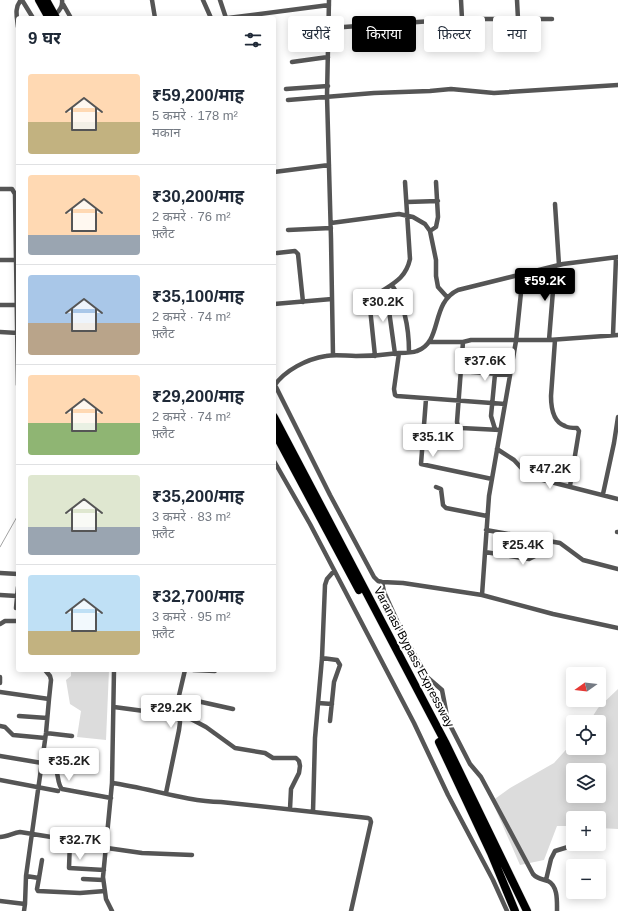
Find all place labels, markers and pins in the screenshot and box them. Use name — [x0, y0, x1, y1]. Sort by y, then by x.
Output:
pin: ₹59.2K — [512, 268, 578, 302]
pin: ₹30.2K — [350, 289, 416, 323]
pin: ₹37.6K — [452, 348, 518, 382]
pin: ₹35.1K — [400, 424, 466, 458]
pin: ₹47.2K — [517, 456, 583, 490]
pin: ₹25.4K — [490, 532, 556, 566]
pin: ₹29.2K — [138, 695, 204, 729]
pin: ₹35.2K — [36, 748, 102, 782]
pin: ₹32.7K — [47, 827, 113, 861]

